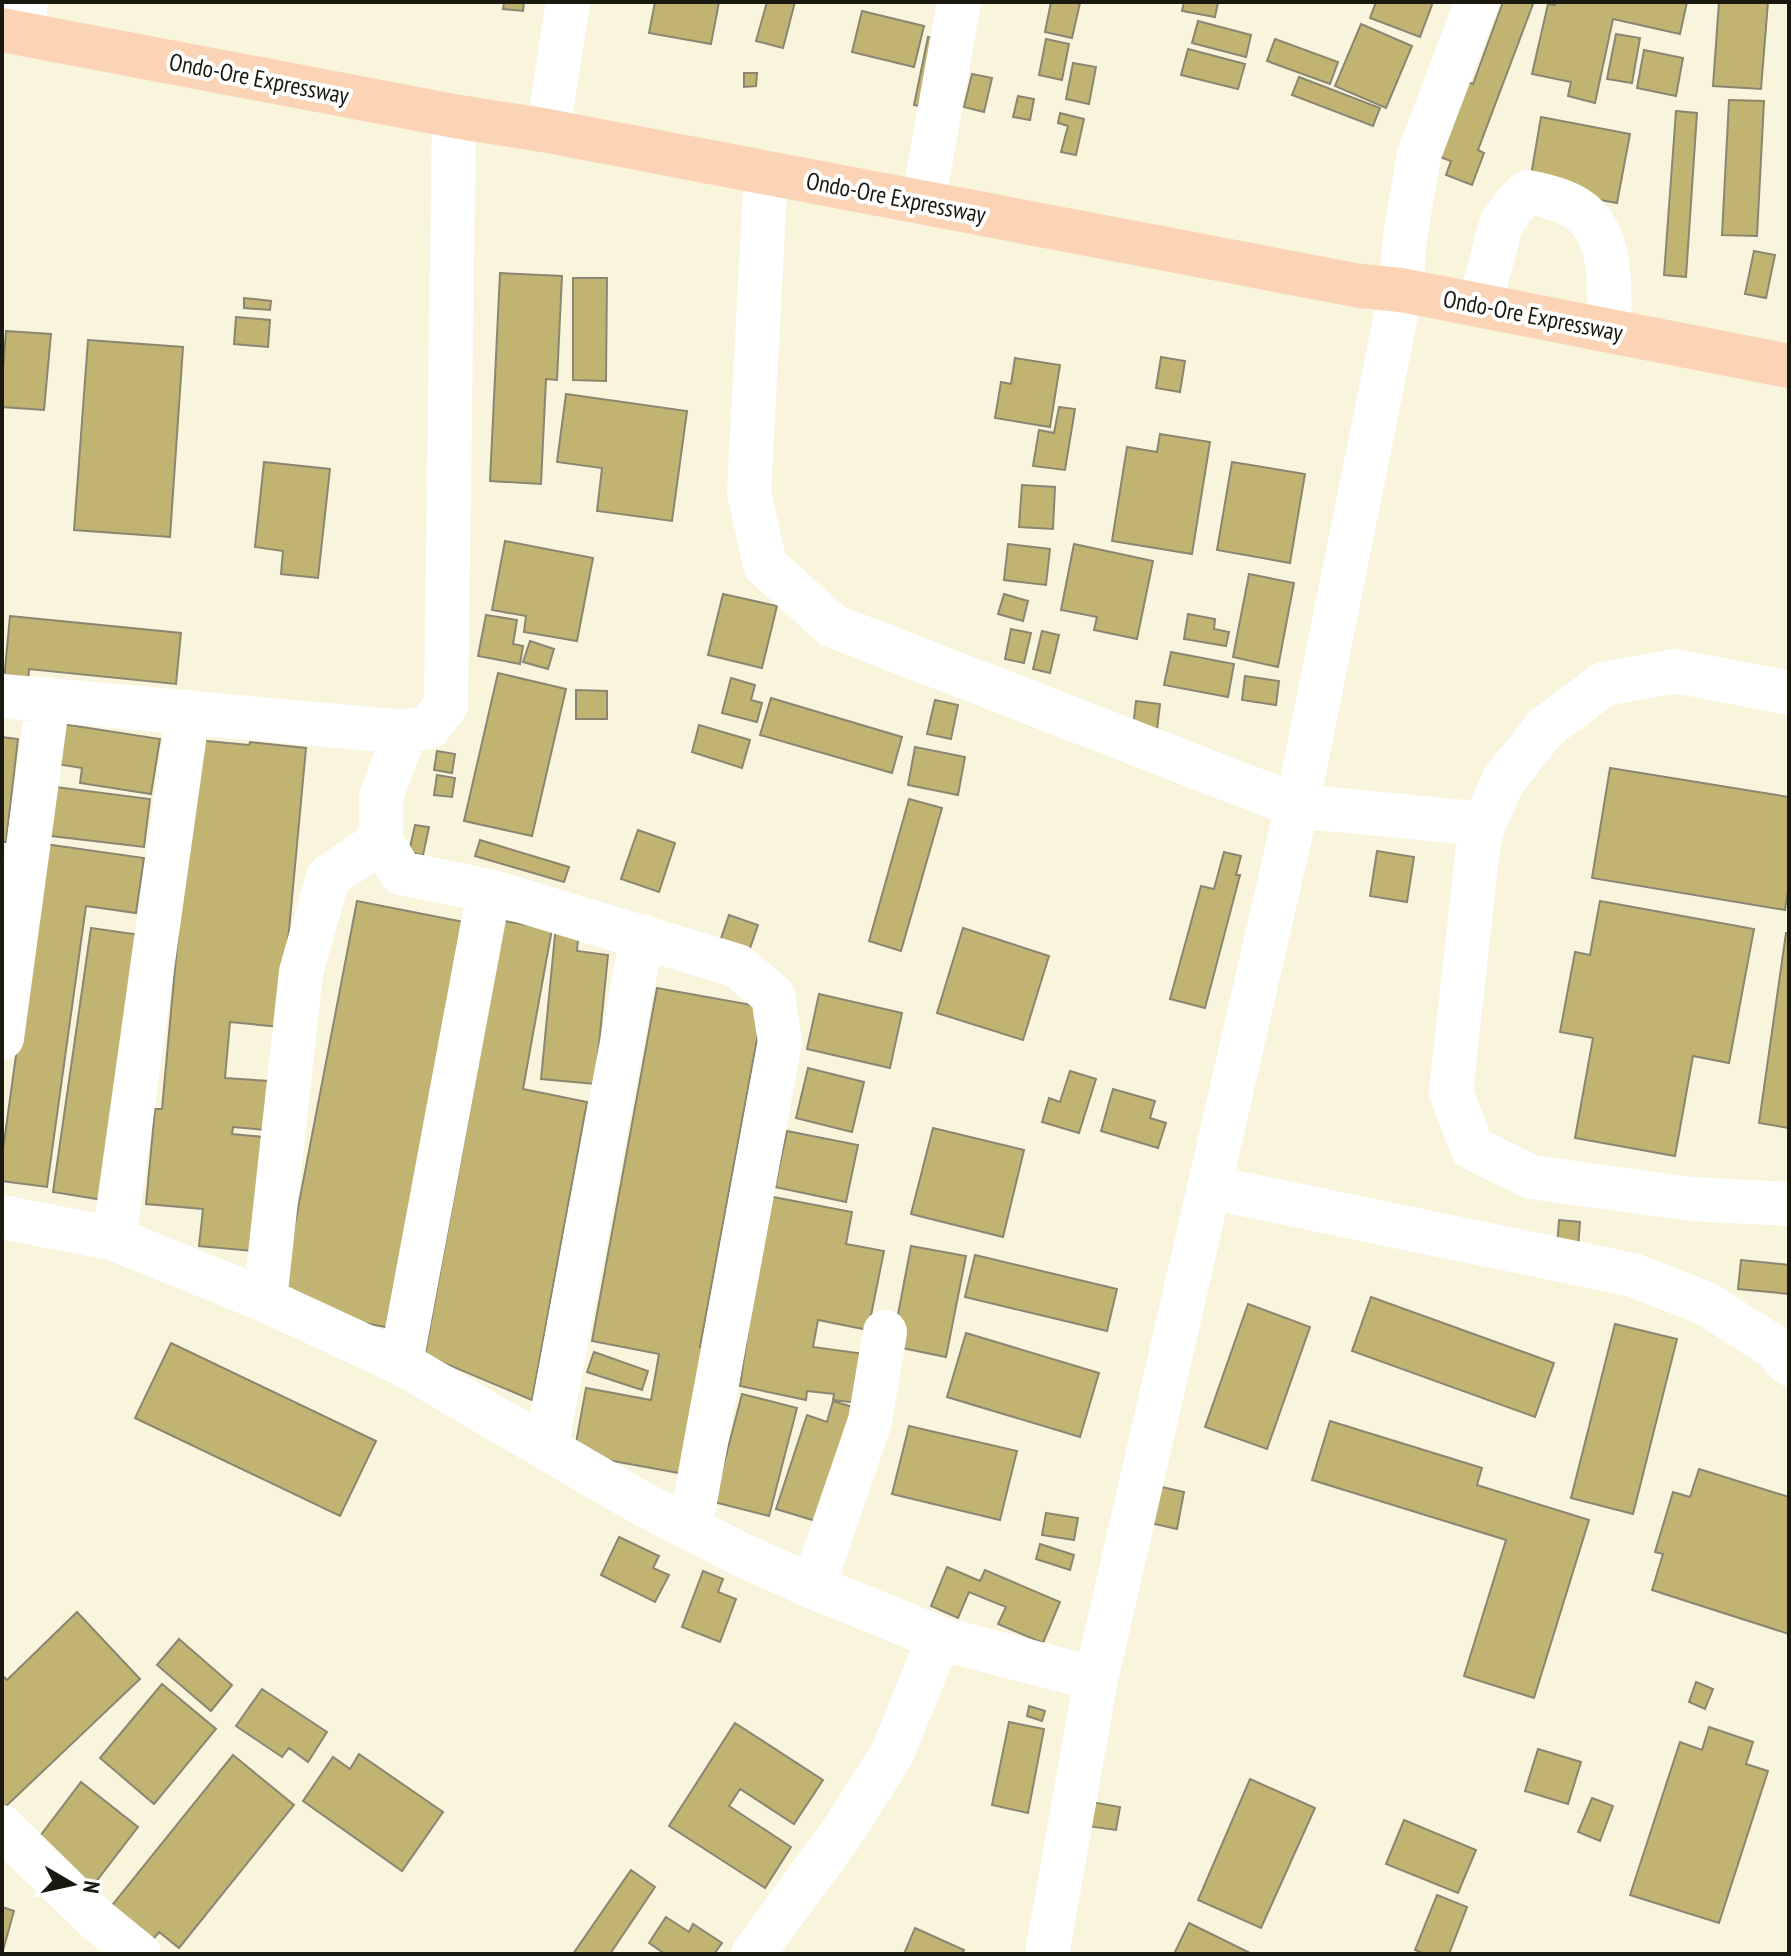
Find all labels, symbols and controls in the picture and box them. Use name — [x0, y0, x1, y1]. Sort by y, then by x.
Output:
street label: Ondo-Ore Expressway — [167, 46, 352, 111]
street label: Ondo-Ore Expressway — [804, 165, 989, 230]
street label: Ondo-Ore Expressway — [1441, 283, 1626, 348]
north arrow — [32, 1844, 112, 1924]
text: N — [77, 1879, 107, 1895]

